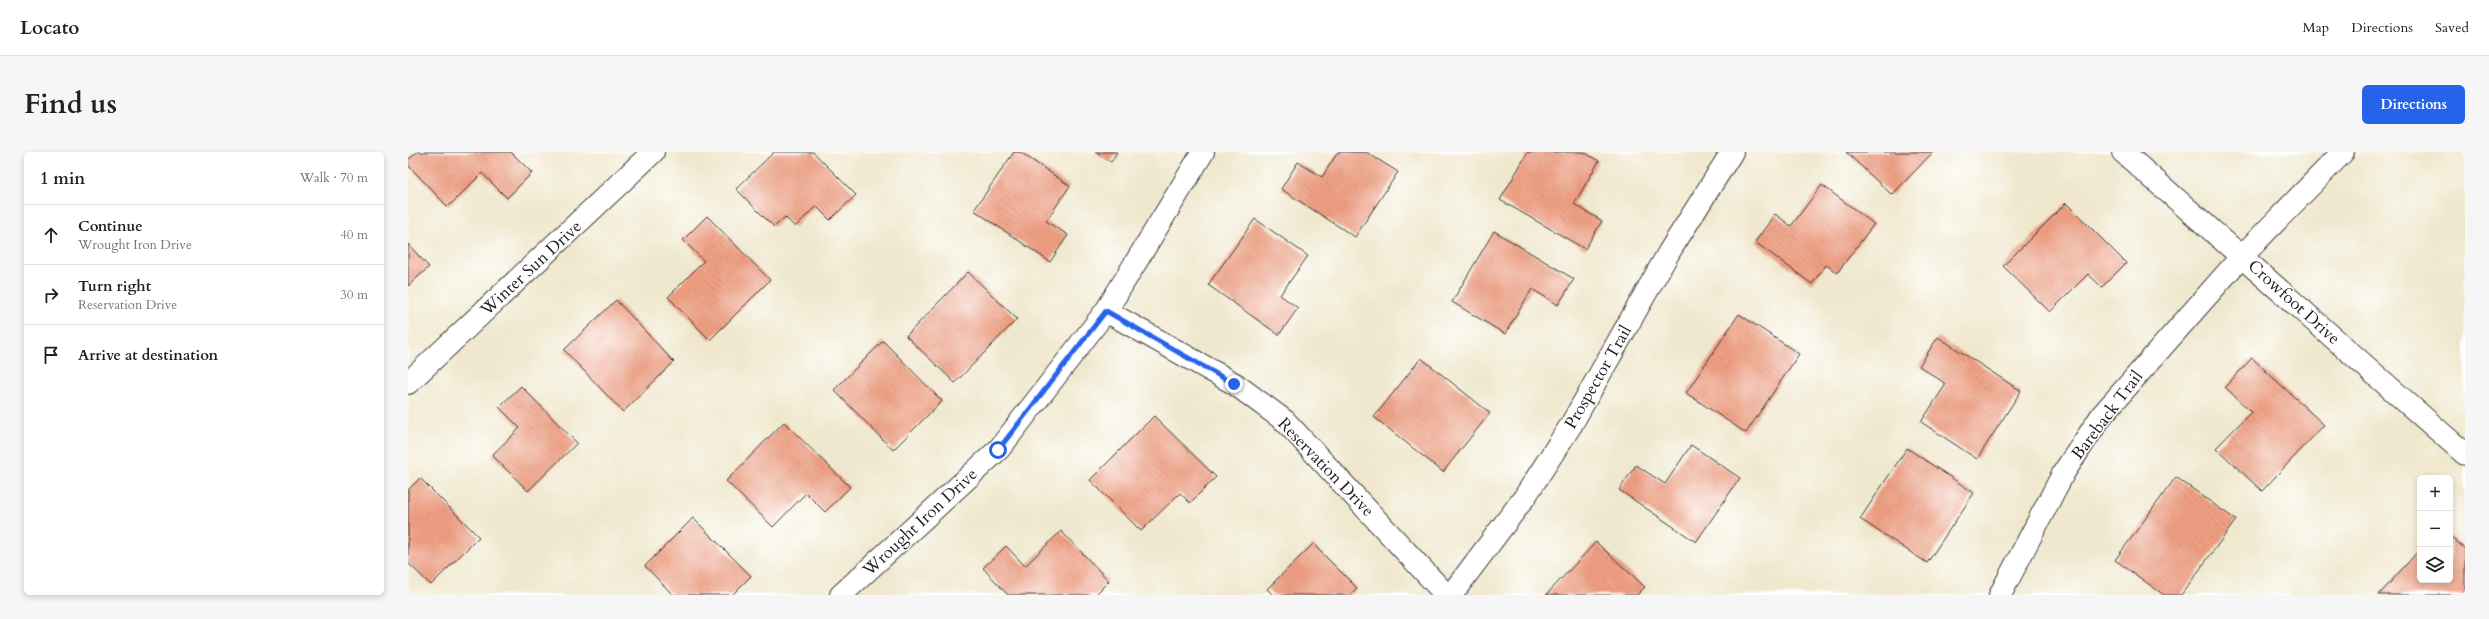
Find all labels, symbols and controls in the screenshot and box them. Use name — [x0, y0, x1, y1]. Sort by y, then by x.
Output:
text: Locato — [20, 15, 79, 41]
text: Map — [2303, 18, 2329, 37]
text: Directions — [2351, 18, 2413, 37]
text: Saved — [2435, 18, 2469, 37]
text: Find us — [24, 85, 117, 123]
button: Directions — [2362, 85, 2465, 124]
text: 1 min — [40, 167, 85, 190]
text: Walk · 70 m — [300, 169, 368, 187]
street label: Winter Sun Drive — [475, 215, 586, 322]
text: Continue — [78, 216, 143, 236]
icon: ahead — [40, 224, 62, 246]
text: 40 m — [340, 226, 368, 244]
text: Wrought Iron Drive — [78, 236, 192, 254]
street label: Crowfoot Drive — [2243, 254, 2345, 350]
text: Turn right — [78, 276, 151, 296]
icon: right — [40, 284, 62, 306]
text: 30 m — [340, 286, 368, 304]
text: Reservation Drive — [78, 296, 177, 314]
street label: Prospector Trail — [1559, 320, 1637, 433]
icon: arrive — [40, 344, 62, 366]
text: Arrive at destination — [78, 345, 218, 365]
street label: Bareback Trail — [2066, 365, 2148, 464]
route end — [1225, 375, 1243, 393]
street label: Reservation Drive — [1273, 412, 1379, 522]
route start — [989, 441, 1007, 459]
street label: Wrought Iron Drive — [857, 463, 982, 582]
map controls — [2417, 475, 2453, 583]
button: + — [2417, 475, 2453, 511]
button: − — [2417, 511, 2453, 547]
button: layers — [2417, 547, 2453, 583]

